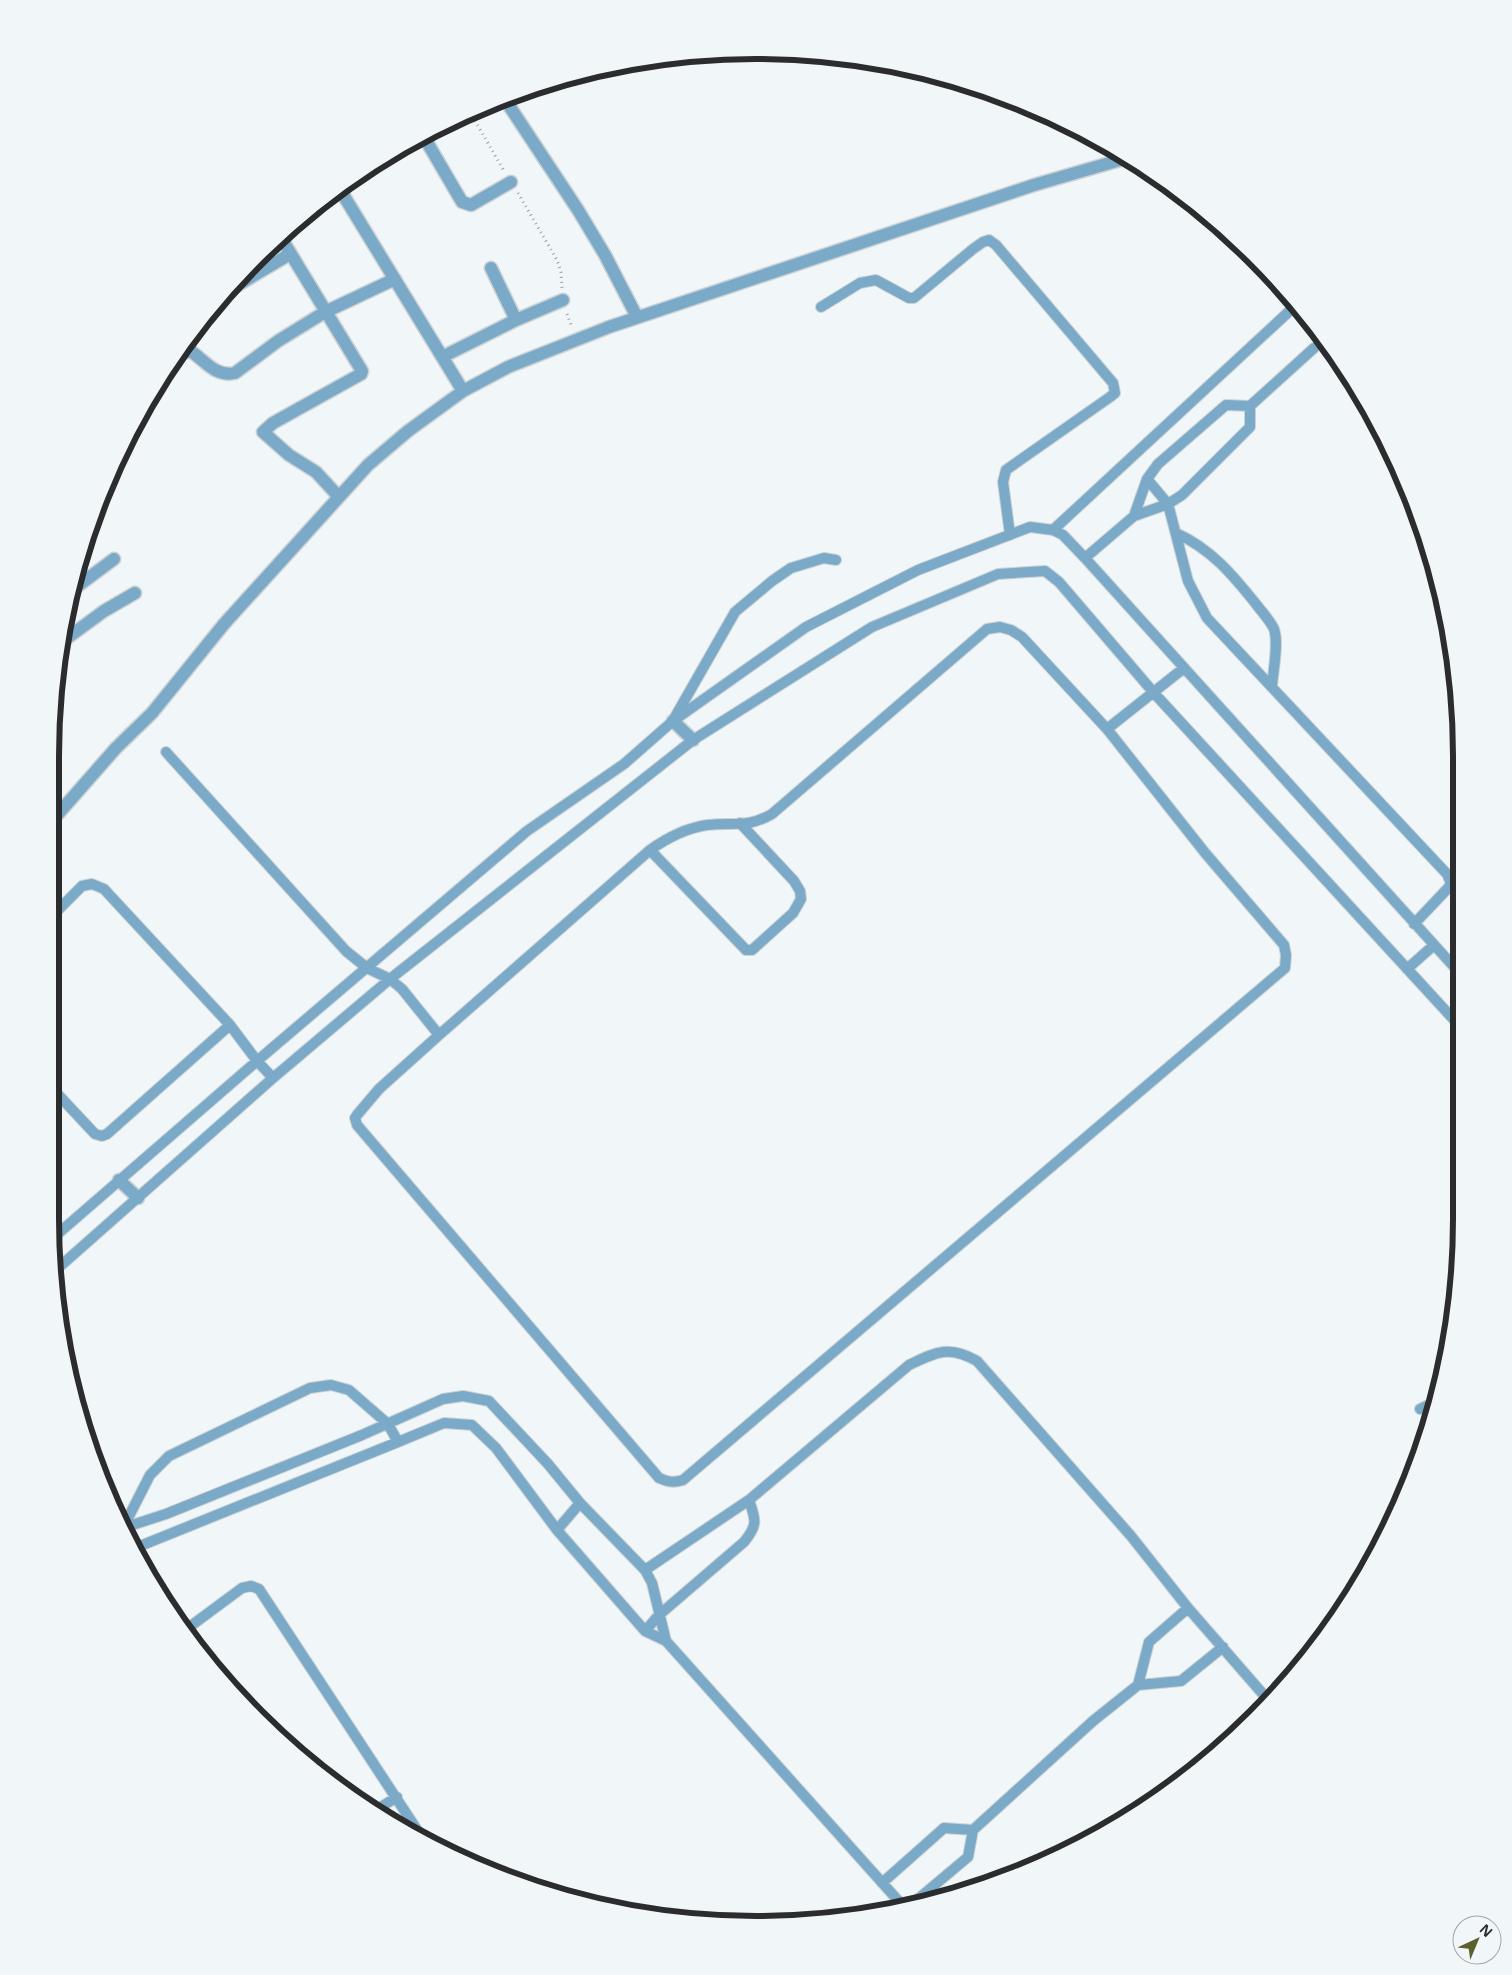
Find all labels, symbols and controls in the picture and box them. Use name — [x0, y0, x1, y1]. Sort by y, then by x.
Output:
north arrow — [1452, 1915, 1502, 1965]
text: N — [1476, 1919, 1497, 1941]

